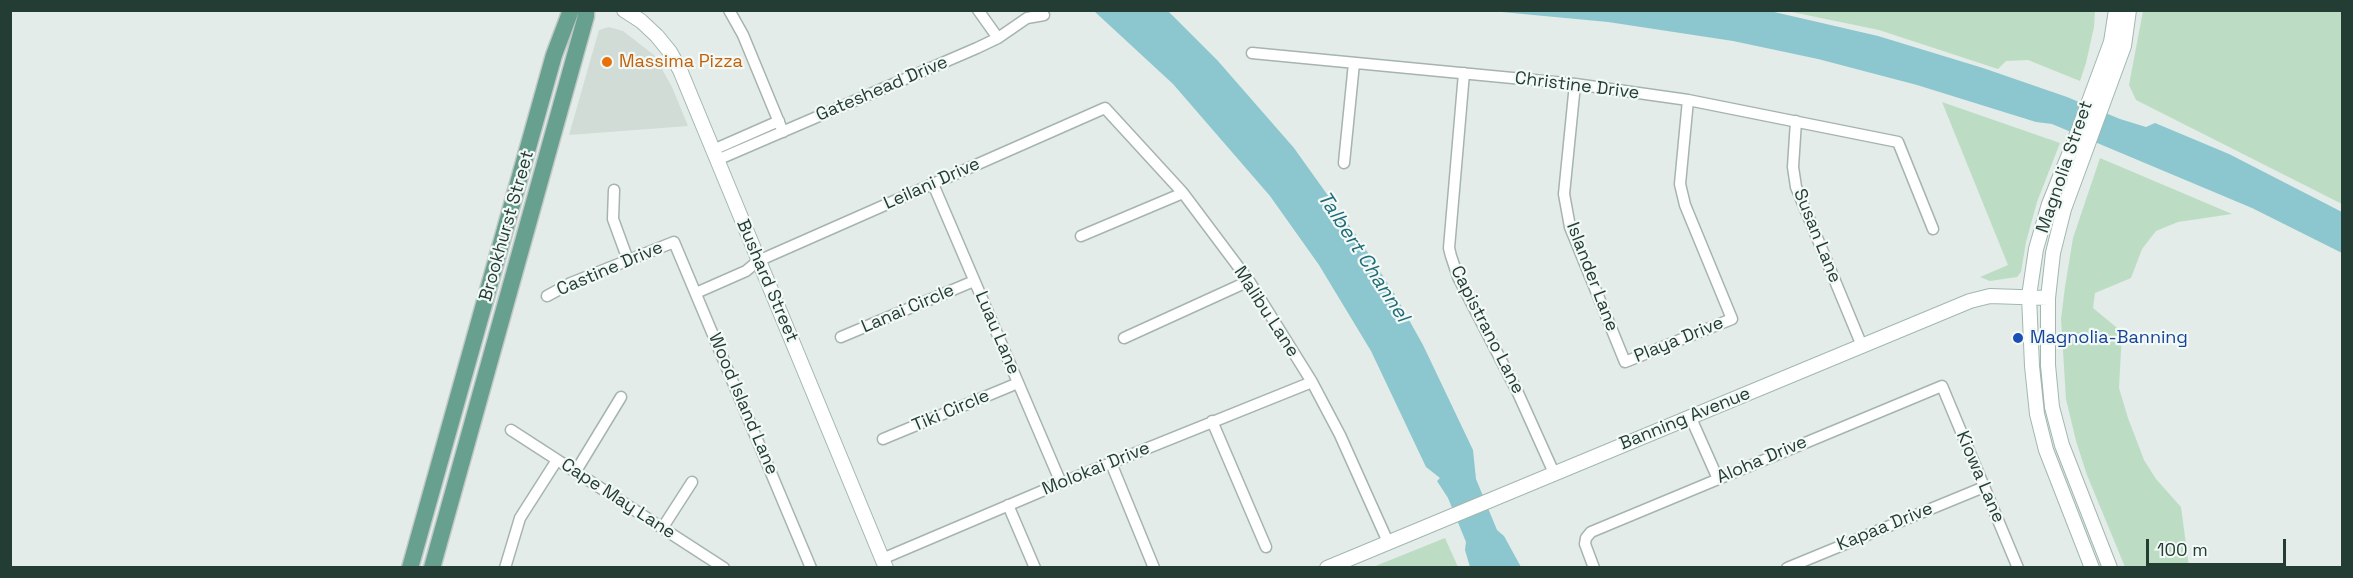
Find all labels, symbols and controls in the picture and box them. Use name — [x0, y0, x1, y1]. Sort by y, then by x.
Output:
place label: Massima Pizza — [619, 51, 743, 73]
street label: Gateshead Drive — [813, 52, 951, 126]
marker: Massima Pizza — [600, 55, 614, 69]
street label: Christine Drive — [1514, 68, 1640, 104]
street label: Magnolia Street — [2032, 98, 2098, 236]
street label: Brookhurst Street — [475, 148, 539, 304]
street label: Leilani Drive — [881, 153, 983, 215]
street label: Susan Lane — [1788, 186, 1846, 286]
water label: Talbert Channel — [1312, 187, 1414, 327]
street label: Bushard Street — [731, 216, 803, 346]
street label: Islander Lane — [1561, 219, 1623, 335]
street label: Castine Drive — [554, 237, 666, 301]
street label: Capistrano Lane — [1445, 262, 1529, 398]
street label: Malibu Lane — [1229, 263, 1303, 361]
street label: Lanai Circle — [858, 280, 958, 338]
street label: Luau Lane — [970, 288, 1024, 378]
street label: Playa Drive — [1631, 312, 1727, 368]
place label: Magnolia-Banning — [2030, 327, 2188, 349]
street label: Wood Island Lane — [703, 330, 783, 478]
marker: Magnolia-Banning — [2011, 331, 2025, 345]
street label: Banning Avenue — [1616, 383, 1754, 455]
street label: Tiki Circle — [909, 385, 993, 437]
street label: Kiowa Lane — [1951, 428, 2009, 526]
street label: Aloha Drive — [1714, 431, 1810, 489]
street label: Molokai Drive — [1039, 438, 1153, 500]
street label: Cape May Lane — [557, 454, 679, 544]
street label: Kapaa Drive — [1834, 498, 1936, 556]
scale bar — [2149, 527, 2288, 565]
text: 100 m — [2157, 538, 2208, 561]

